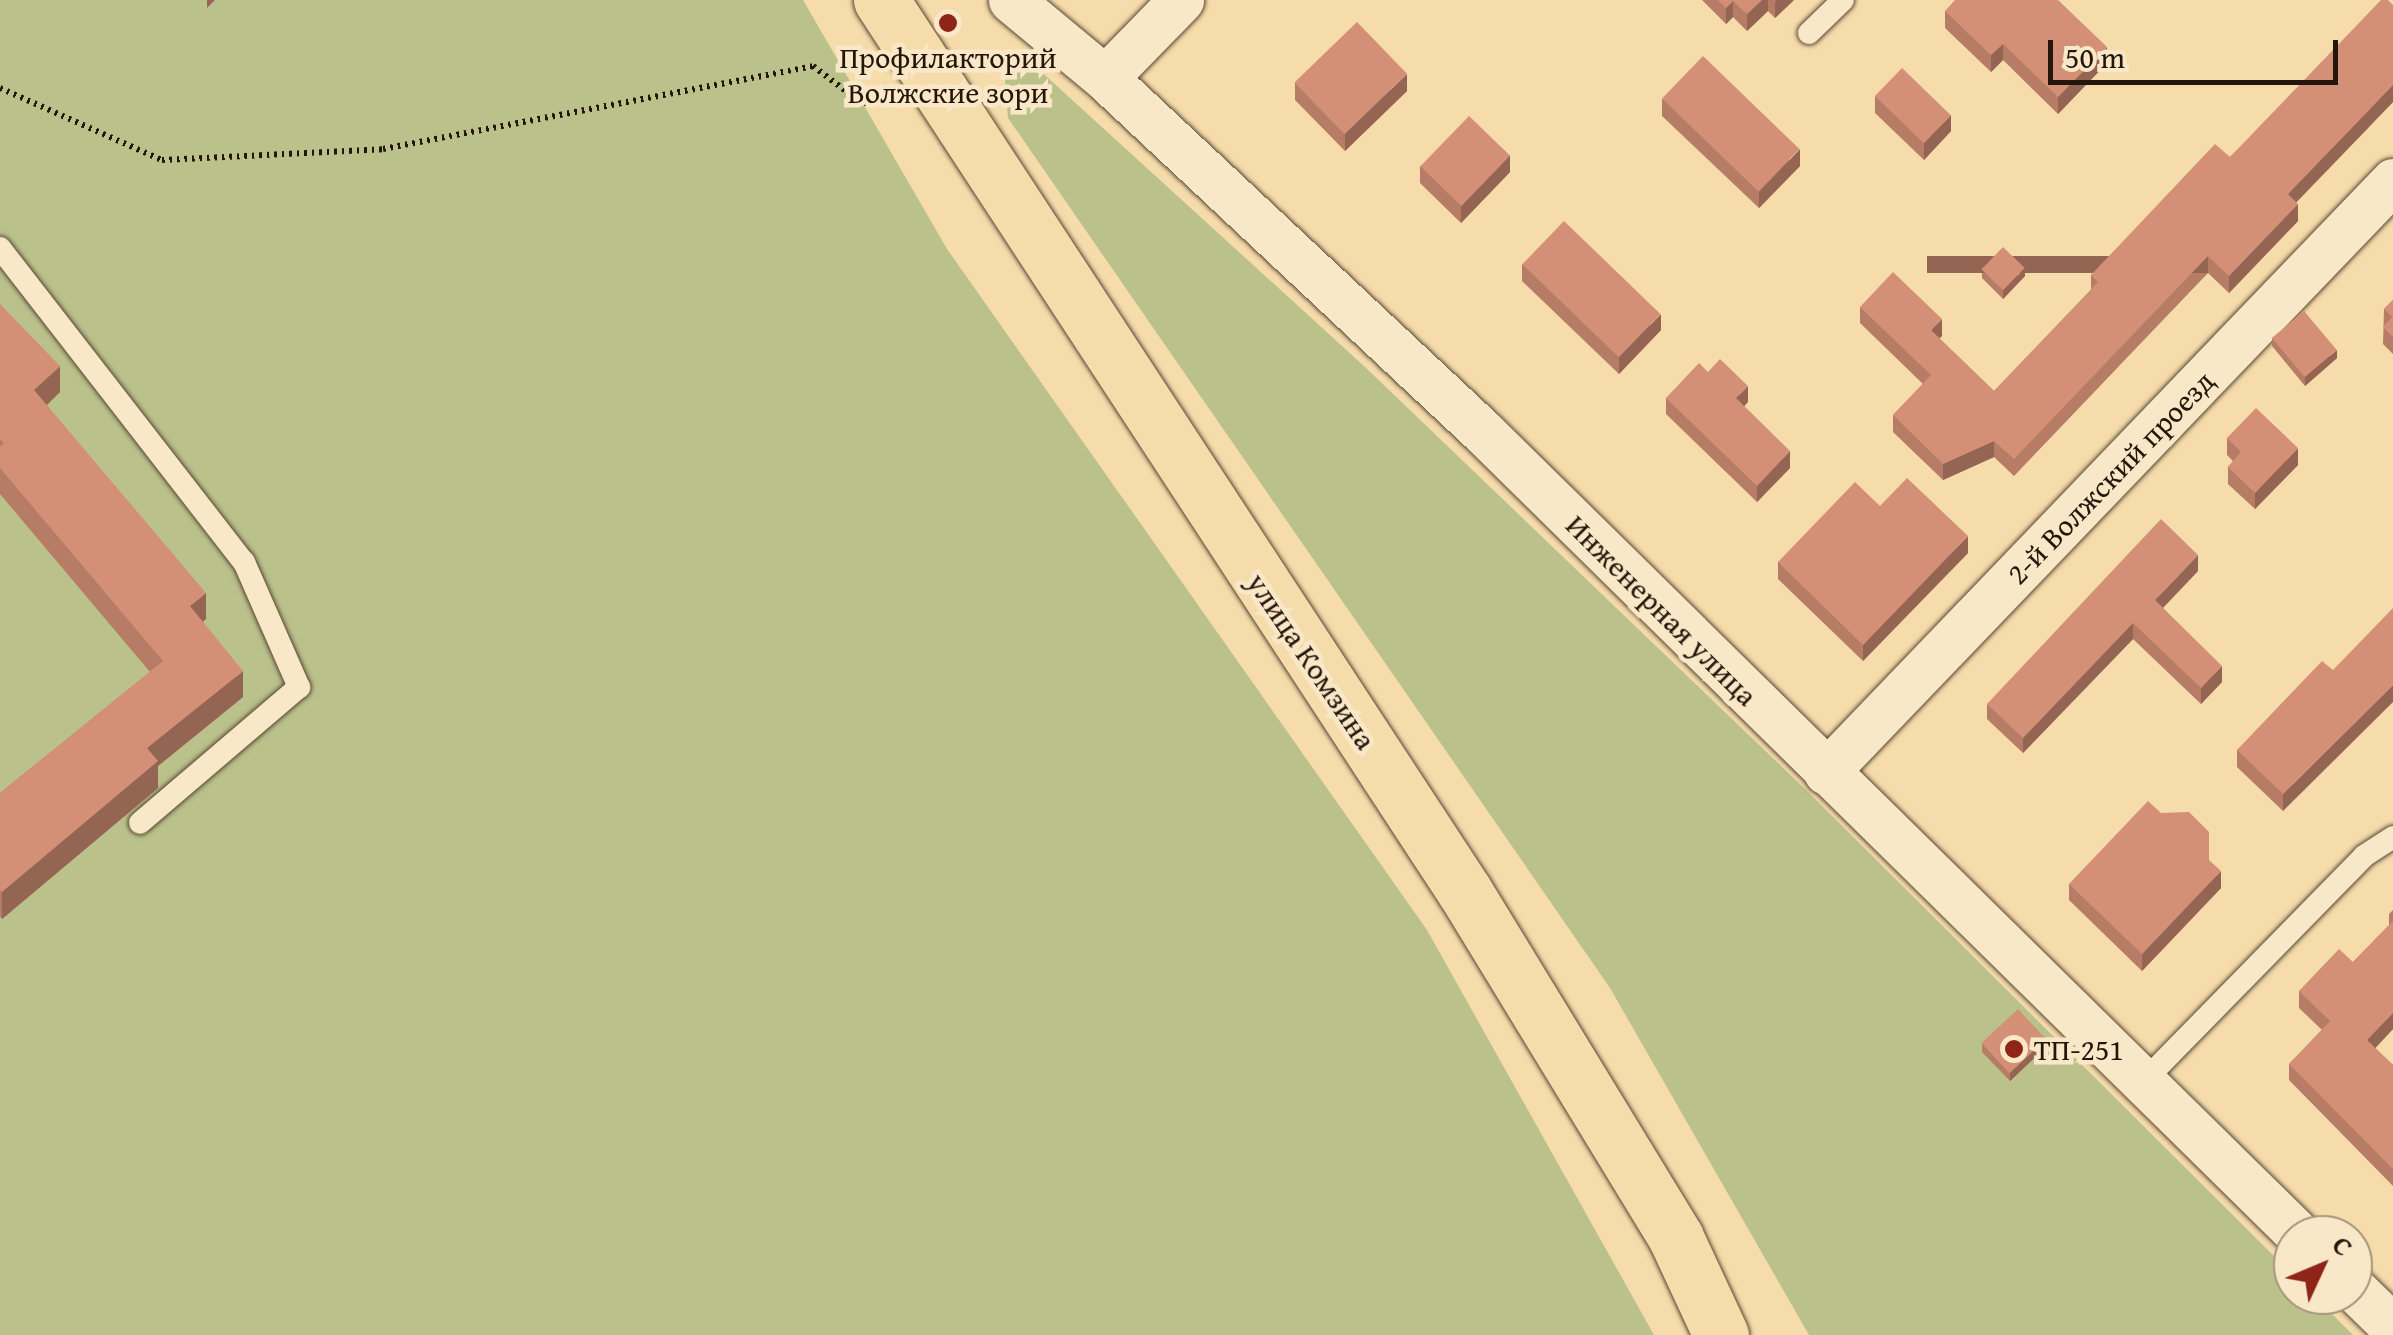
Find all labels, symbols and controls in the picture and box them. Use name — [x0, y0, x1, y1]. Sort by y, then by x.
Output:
marker: Профилакторий Волжские зори — [937, 12, 959, 34]
scale bar — [2053, 20, 2343, 82]
text: 50 m — [2065, 35, 2125, 79]
place label: Профилакторий Волжские зори — [840, 39, 1056, 110]
street label: 2-й Волжский проезд — [1999, 363, 2221, 591]
street label: Инженерная улица — [1559, 507, 1765, 713]
street label: улица Комзина — [1240, 566, 1384, 756]
place label: ТП-251 — [2034, 1031, 2124, 1067]
marker: ТП-251 — [2003, 1038, 2025, 1060]
north arrow — [2273, 1215, 2373, 1315]
text: С — [2323, 1225, 2364, 1265]

